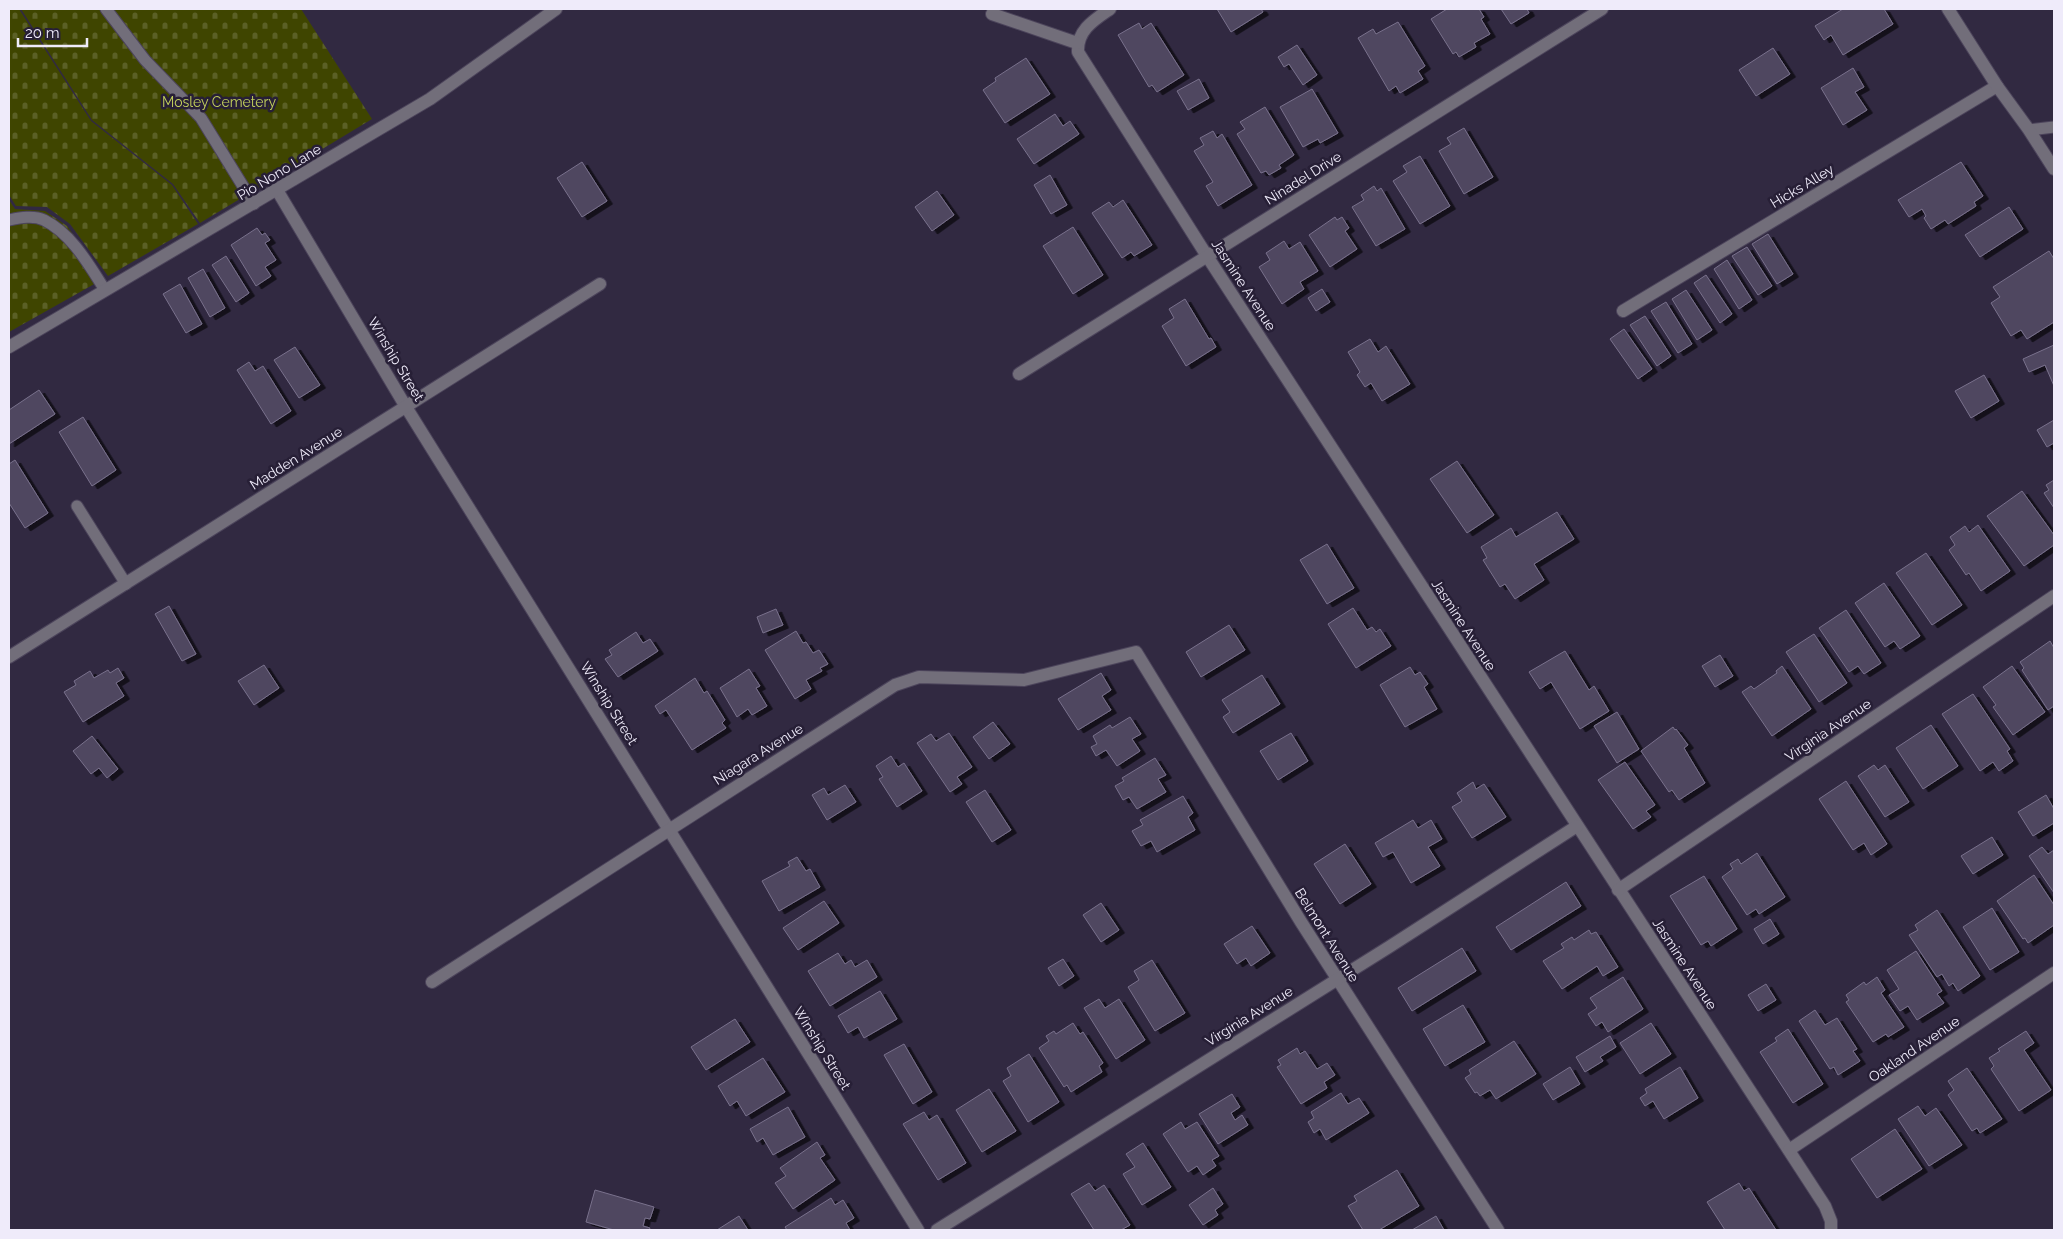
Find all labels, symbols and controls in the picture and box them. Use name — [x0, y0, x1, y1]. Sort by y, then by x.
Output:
scale bar — [18, 15, 86, 47]
text: 20 m — [25, 24, 60, 42]
park label: Mosley Cemetery — [162, 94, 276, 110]
street label: Pio Nono Lane — [234, 141, 324, 203]
street label: Ninadel Drive — [1262, 148, 1344, 208]
street label: Hicks Alley — [1767, 161, 1837, 211]
street label: Jasmine Avenue — [1209, 236, 1279, 334]
street label: Winship Street — [365, 314, 427, 404]
street label: Madden Avenue — [247, 423, 345, 493]
street label: Jasmine Avenue — [1429, 576, 1499, 674]
street label: Winship Street — [577, 659, 641, 748]
street label: Virginia Avenue — [1782, 695, 1874, 765]
street label: Niagara Avenue — [710, 720, 806, 788]
street label: Belmont Avenue — [1292, 885, 1362, 985]
street label: Jasmine Avenue — [1650, 915, 1720, 1013]
street label: Virginia Avenue — [1202, 983, 1296, 1049]
street label: Winship Street — [790, 1004, 854, 1093]
street label: Oakland Avenue — [1866, 1013, 1962, 1085]

